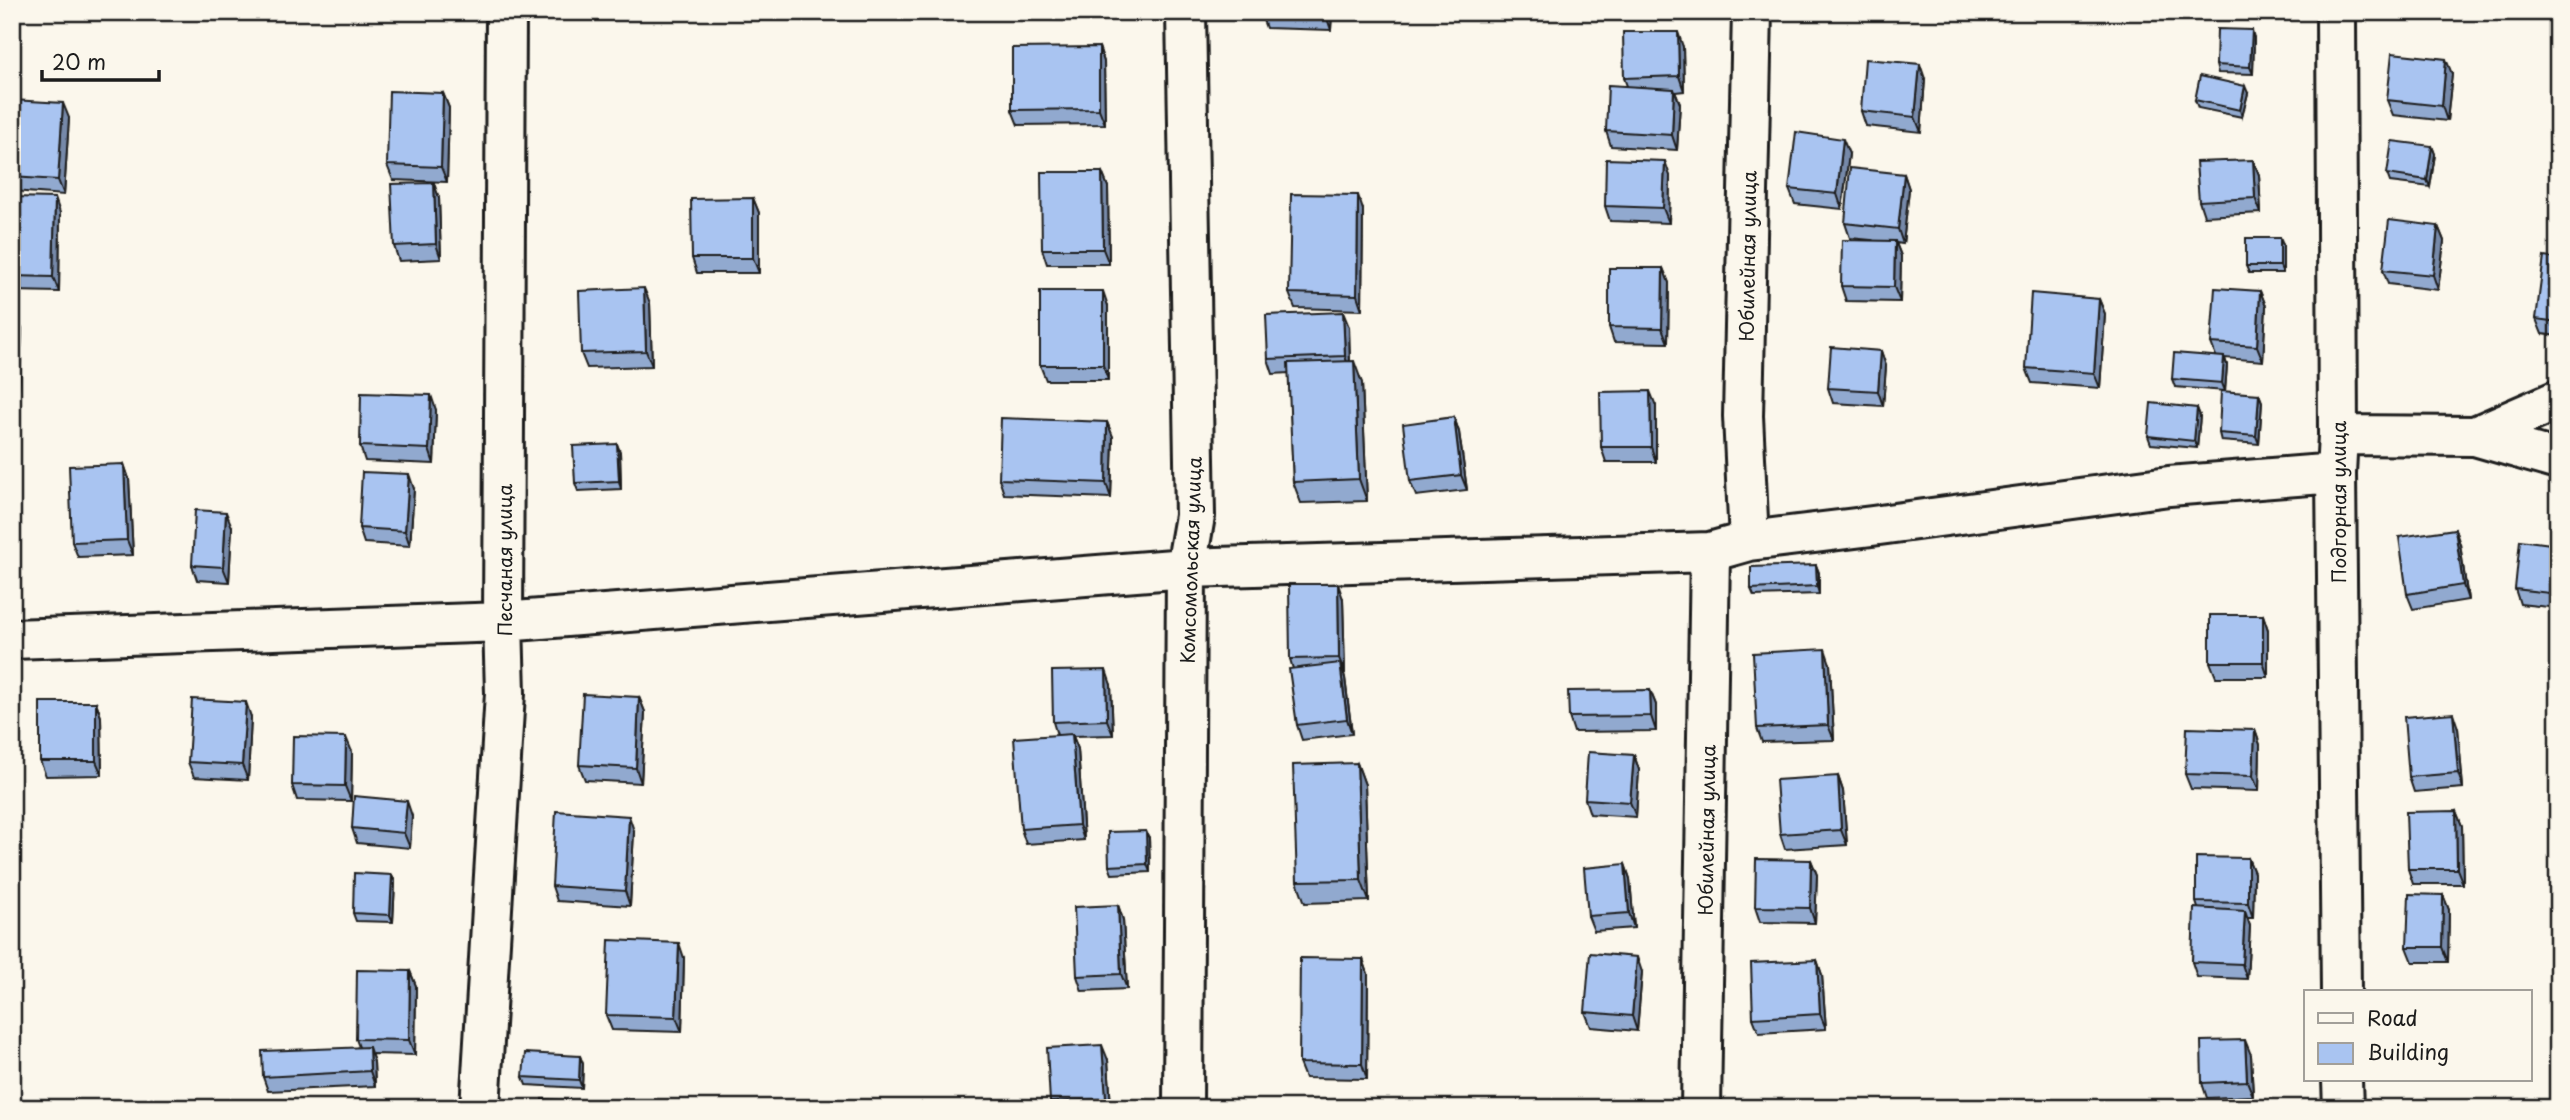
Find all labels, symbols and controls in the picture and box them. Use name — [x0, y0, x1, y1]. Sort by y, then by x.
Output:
scale bar — [42, 38, 159, 82]
text: 20 m — [52, 45, 106, 77]
street label: Юбилейная улица — [1732, 170, 1762, 342]
street label: Подгорная улица — [2324, 421, 2352, 583]
street label: Комсомольская улица — [1172, 456, 1208, 664]
street label: Песчаная улица — [490, 484, 518, 636]
street label: Юбилейная улица — [1691, 744, 1721, 916]
legend — [2304, 990, 2532, 1082]
text: Road — [2367, 1001, 2418, 1033]
text: Building — [2367, 1035, 2449, 1067]

